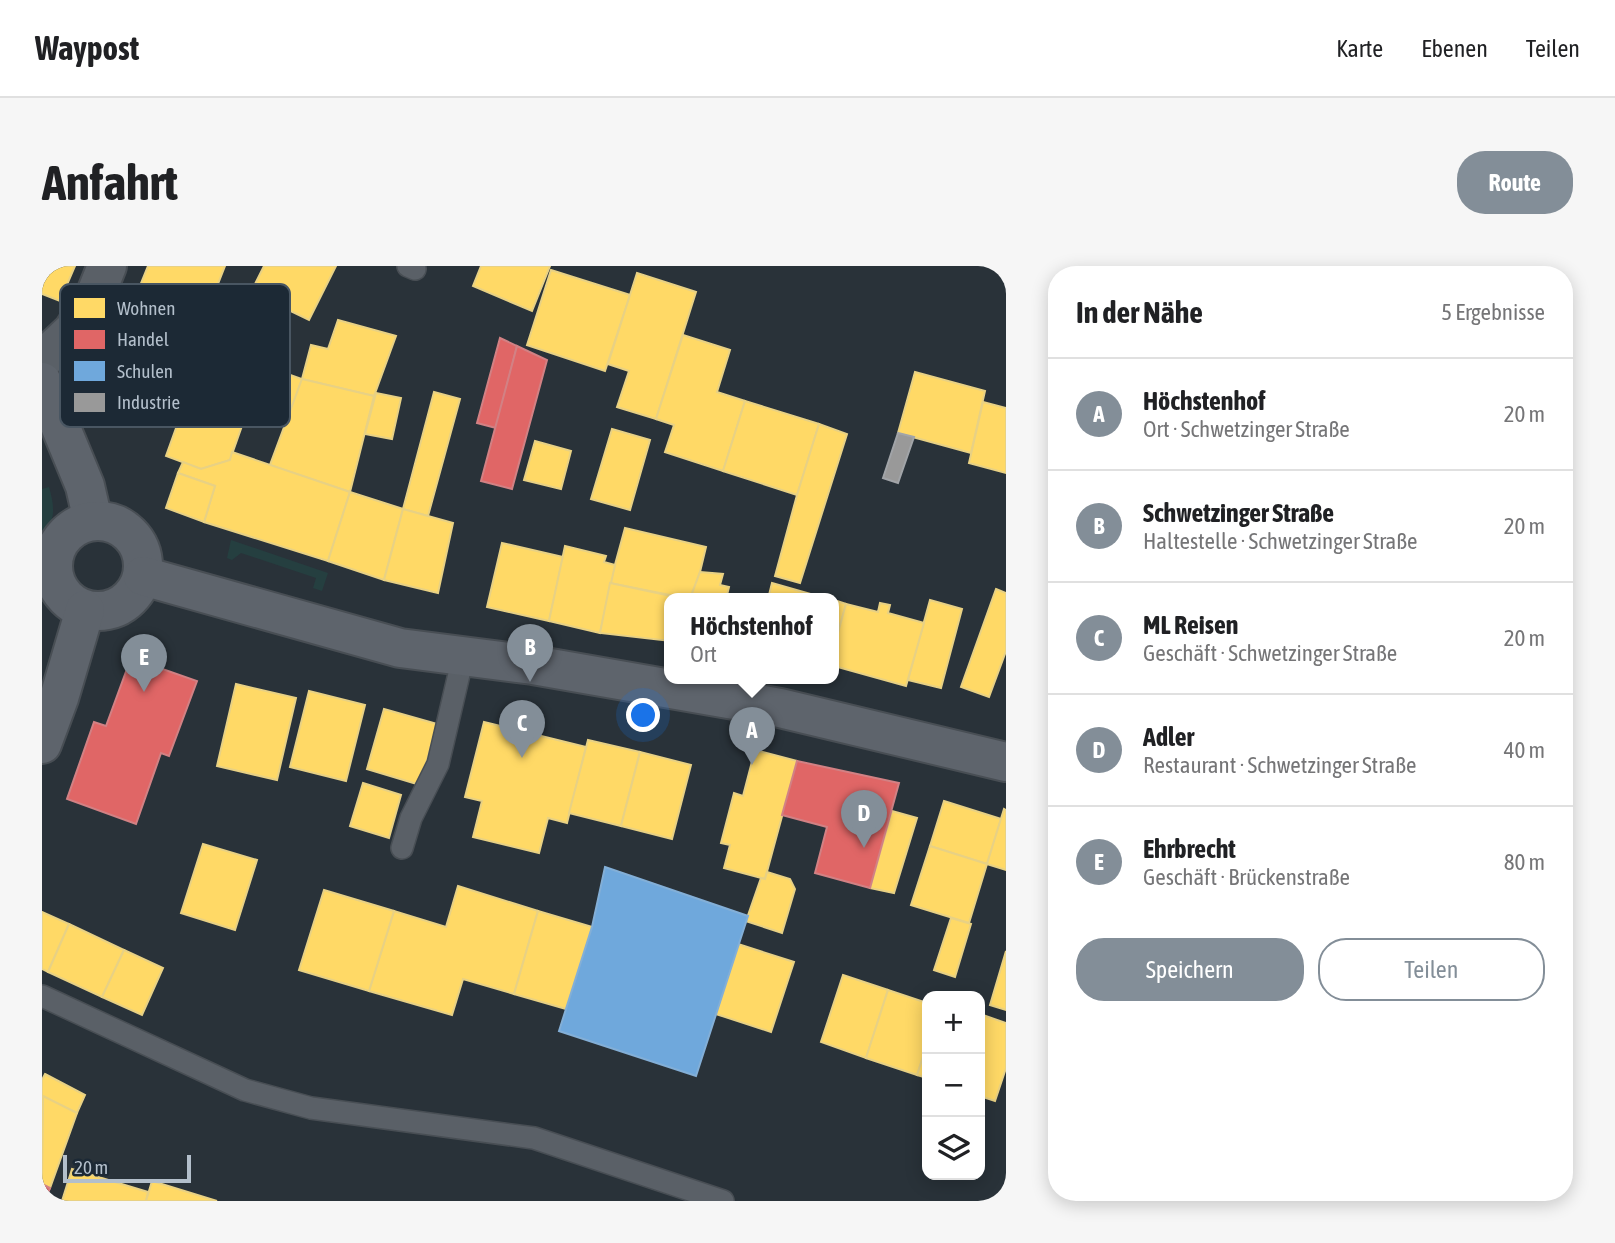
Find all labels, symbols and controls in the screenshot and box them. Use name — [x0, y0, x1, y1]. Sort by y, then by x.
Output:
text: Waypost — [35, 29, 139, 67]
text: Karte — [1336, 35, 1383, 62]
text: Ebenen — [1421, 35, 1488, 62]
text: Teilen — [1526, 35, 1580, 62]
button: Route — [1457, 151, 1573, 214]
text: Anfahrt — [42, 154, 178, 210]
legend — [60, 284, 290, 427]
text: In der Nähe — [1076, 295, 1203, 329]
text: Wohnen — [117, 297, 175, 319]
text: 5 Ergebnisse — [1441, 299, 1545, 325]
text: Handel — [117, 328, 169, 350]
text: Schulen — [117, 360, 173, 382]
text: Höchstenhof — [1143, 386, 1265, 416]
text: Industrie — [117, 391, 180, 413]
text: A — [1093, 401, 1105, 427]
text: 20 m — [1504, 401, 1545, 427]
text: Ort · Schwetzinger Straße — [1143, 416, 1350, 442]
text: Schwetzinger Straße — [1143, 498, 1334, 528]
text: B — [1094, 513, 1104, 539]
text: 20 m — [1504, 513, 1545, 539]
text: Haltestelle · Schwetzinger Straße — [1143, 528, 1418, 554]
popup — [664, 593, 839, 684]
text: ML Reisen — [1143, 610, 1238, 640]
text: Höchstenhof — [690, 611, 813, 641]
pin: B — [507, 624, 553, 682]
text: C — [1094, 625, 1104, 651]
text: 20 m — [1504, 625, 1545, 651]
pin: E — [121, 634, 167, 692]
text: Geschäft · Schwetzinger Straße — [1143, 640, 1397, 666]
text: Ort — [690, 641, 717, 667]
your location — [626, 698, 660, 732]
pin: C — [499, 700, 545, 758]
pin: A — [729, 707, 775, 765]
text: Adler — [1143, 722, 1194, 752]
text: D — [1093, 737, 1105, 763]
text: 40 m — [1504, 737, 1545, 763]
text: Restaurant · Schwetzinger Straße — [1143, 752, 1417, 778]
pin: D — [841, 790, 887, 848]
text: Ehrbrecht — [1143, 834, 1236, 864]
text: E — [1094, 849, 1104, 875]
text: 80 m — [1504, 849, 1545, 875]
text: Geschäft · Brückenstraße — [1143, 864, 1350, 890]
button: Speichern — [1076, 938, 1304, 1001]
button: Teilen — [1318, 938, 1545, 1001]
map controls — [922, 991, 985, 1180]
button: + — [922, 991, 985, 1054]
button: − — [922, 1054, 985, 1117]
button: layers — [922, 1117, 985, 1180]
scale bar — [63, 1152, 191, 1184]
text: 20 m — [74, 1156, 108, 1178]

